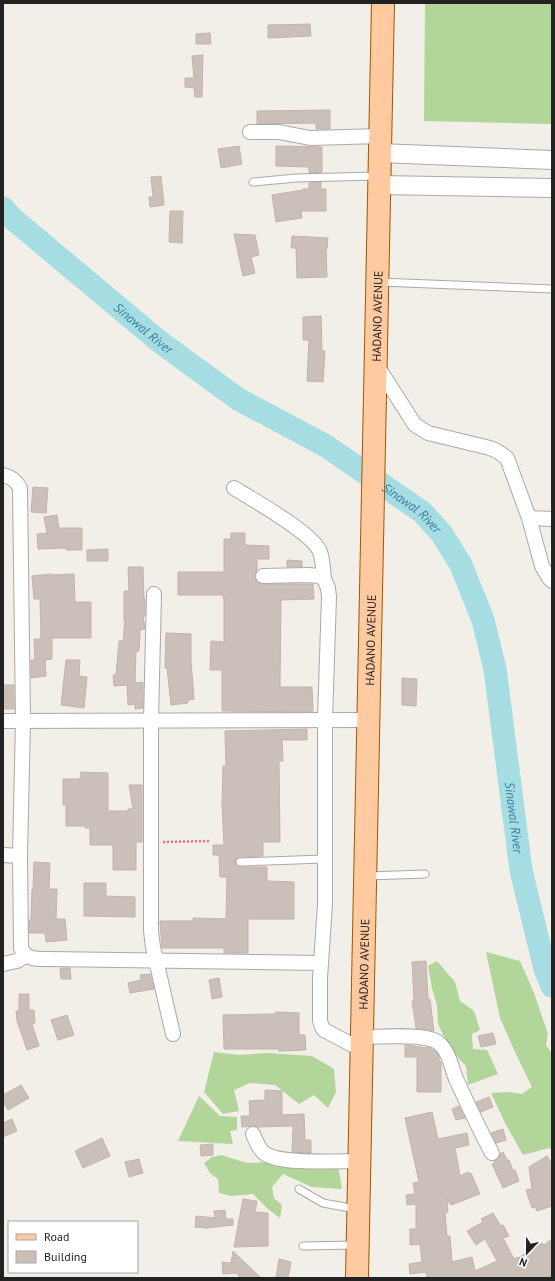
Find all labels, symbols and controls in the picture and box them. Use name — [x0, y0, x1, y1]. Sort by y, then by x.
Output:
street label: HADANO AVENUE — [368, 271, 385, 362]
water label: Sinawal River — [111, 299, 177, 358]
water label: Sinawal River — [379, 479, 446, 537]
street label: HADANO AVENUE — [362, 595, 378, 686]
water label: Sinawal River — [501, 781, 527, 855]
street label: HADANO AVENUE — [355, 918, 372, 1010]
legend — [8, 1221, 138, 1273]
text: Road — [44, 1229, 69, 1244]
north arrow — [507, 1233, 547, 1273]
text: Building — [44, 1249, 87, 1264]
text: N — [517, 1254, 529, 1270]

